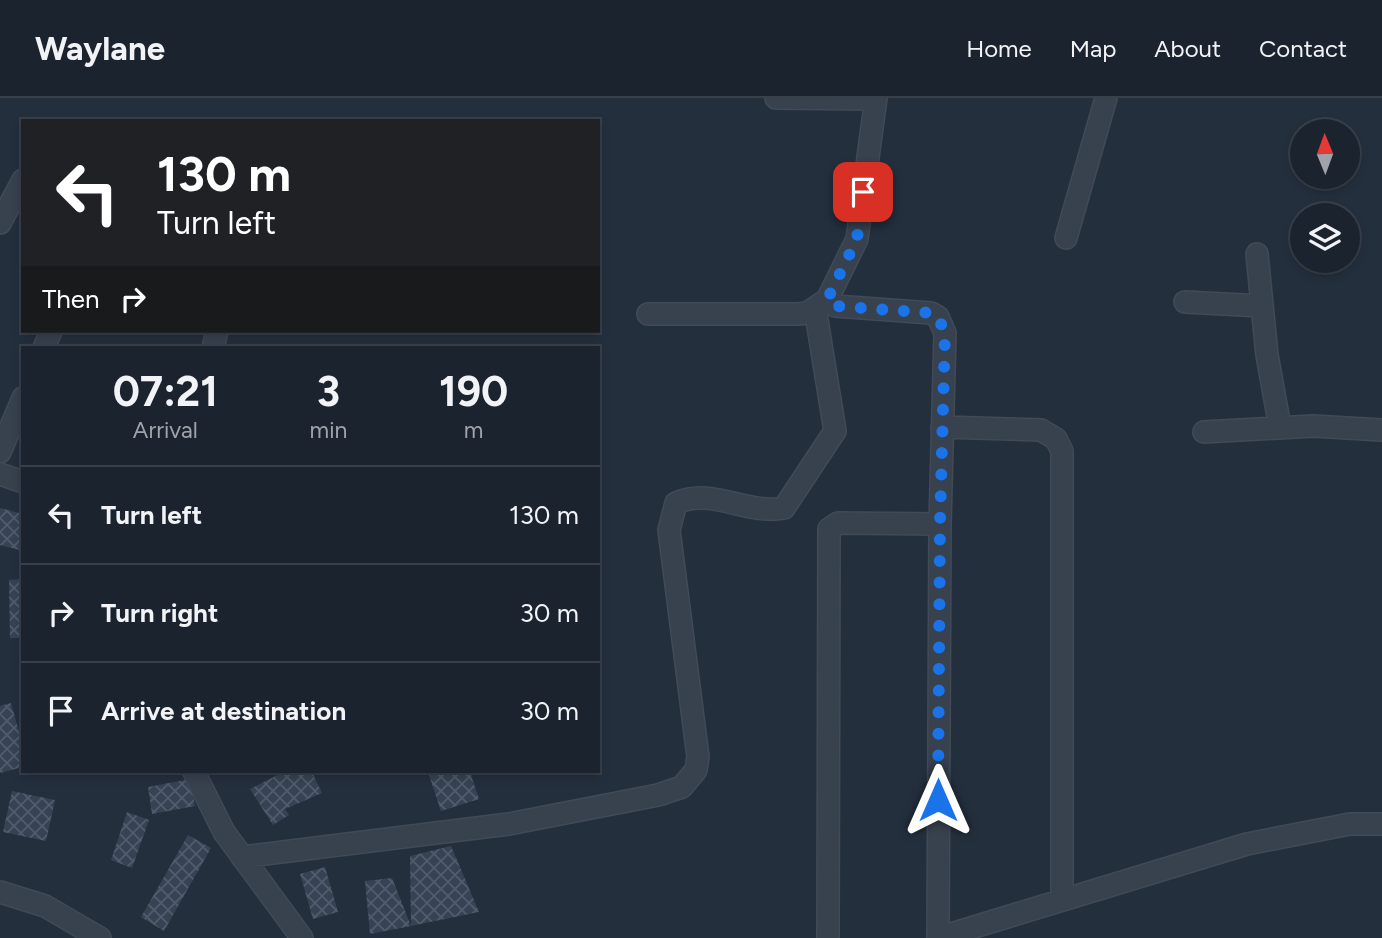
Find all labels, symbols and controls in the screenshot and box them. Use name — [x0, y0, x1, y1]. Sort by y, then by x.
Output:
text: Waylane — [35, 29, 165, 68]
text: Home — [966, 34, 1032, 63]
text: Map — [1070, 34, 1116, 63]
text: About — [1154, 34, 1221, 63]
text: Contact — [1259, 34, 1347, 63]
north arrow — [1290, 119, 1360, 189]
map controls — [1290, 119, 1360, 273]
text: 130 m — [157, 144, 291, 203]
icon: left — [42, 147, 133, 238]
pin — [833, 162, 893, 222]
icon: arrive — [844, 173, 882, 211]
button: layers — [1290, 203, 1360, 273]
text: Turn left — [157, 204, 276, 242]
icon: right — [114, 280, 152, 318]
text: Then — [42, 283, 100, 315]
text: 07:21 — [113, 366, 218, 417]
text: 3 — [317, 366, 340, 417]
text: 190 — [439, 366, 508, 417]
text: Arrival — [133, 416, 198, 444]
text: min — [310, 416, 347, 444]
text: m — [464, 416, 483, 444]
icon: left — [42, 496, 80, 534]
text: Turn left — [101, 499, 202, 531]
text: 130 m — [509, 499, 579, 531]
icon: right — [42, 594, 80, 632]
text: Turn right — [101, 597, 218, 629]
text: 30 m — [520, 597, 579, 629]
icon: arrive — [42, 692, 80, 730]
text: Arrive at destination — [101, 695, 346, 727]
text: 30 m — [520, 695, 579, 727]
position arrow — [901, 763, 975, 837]

